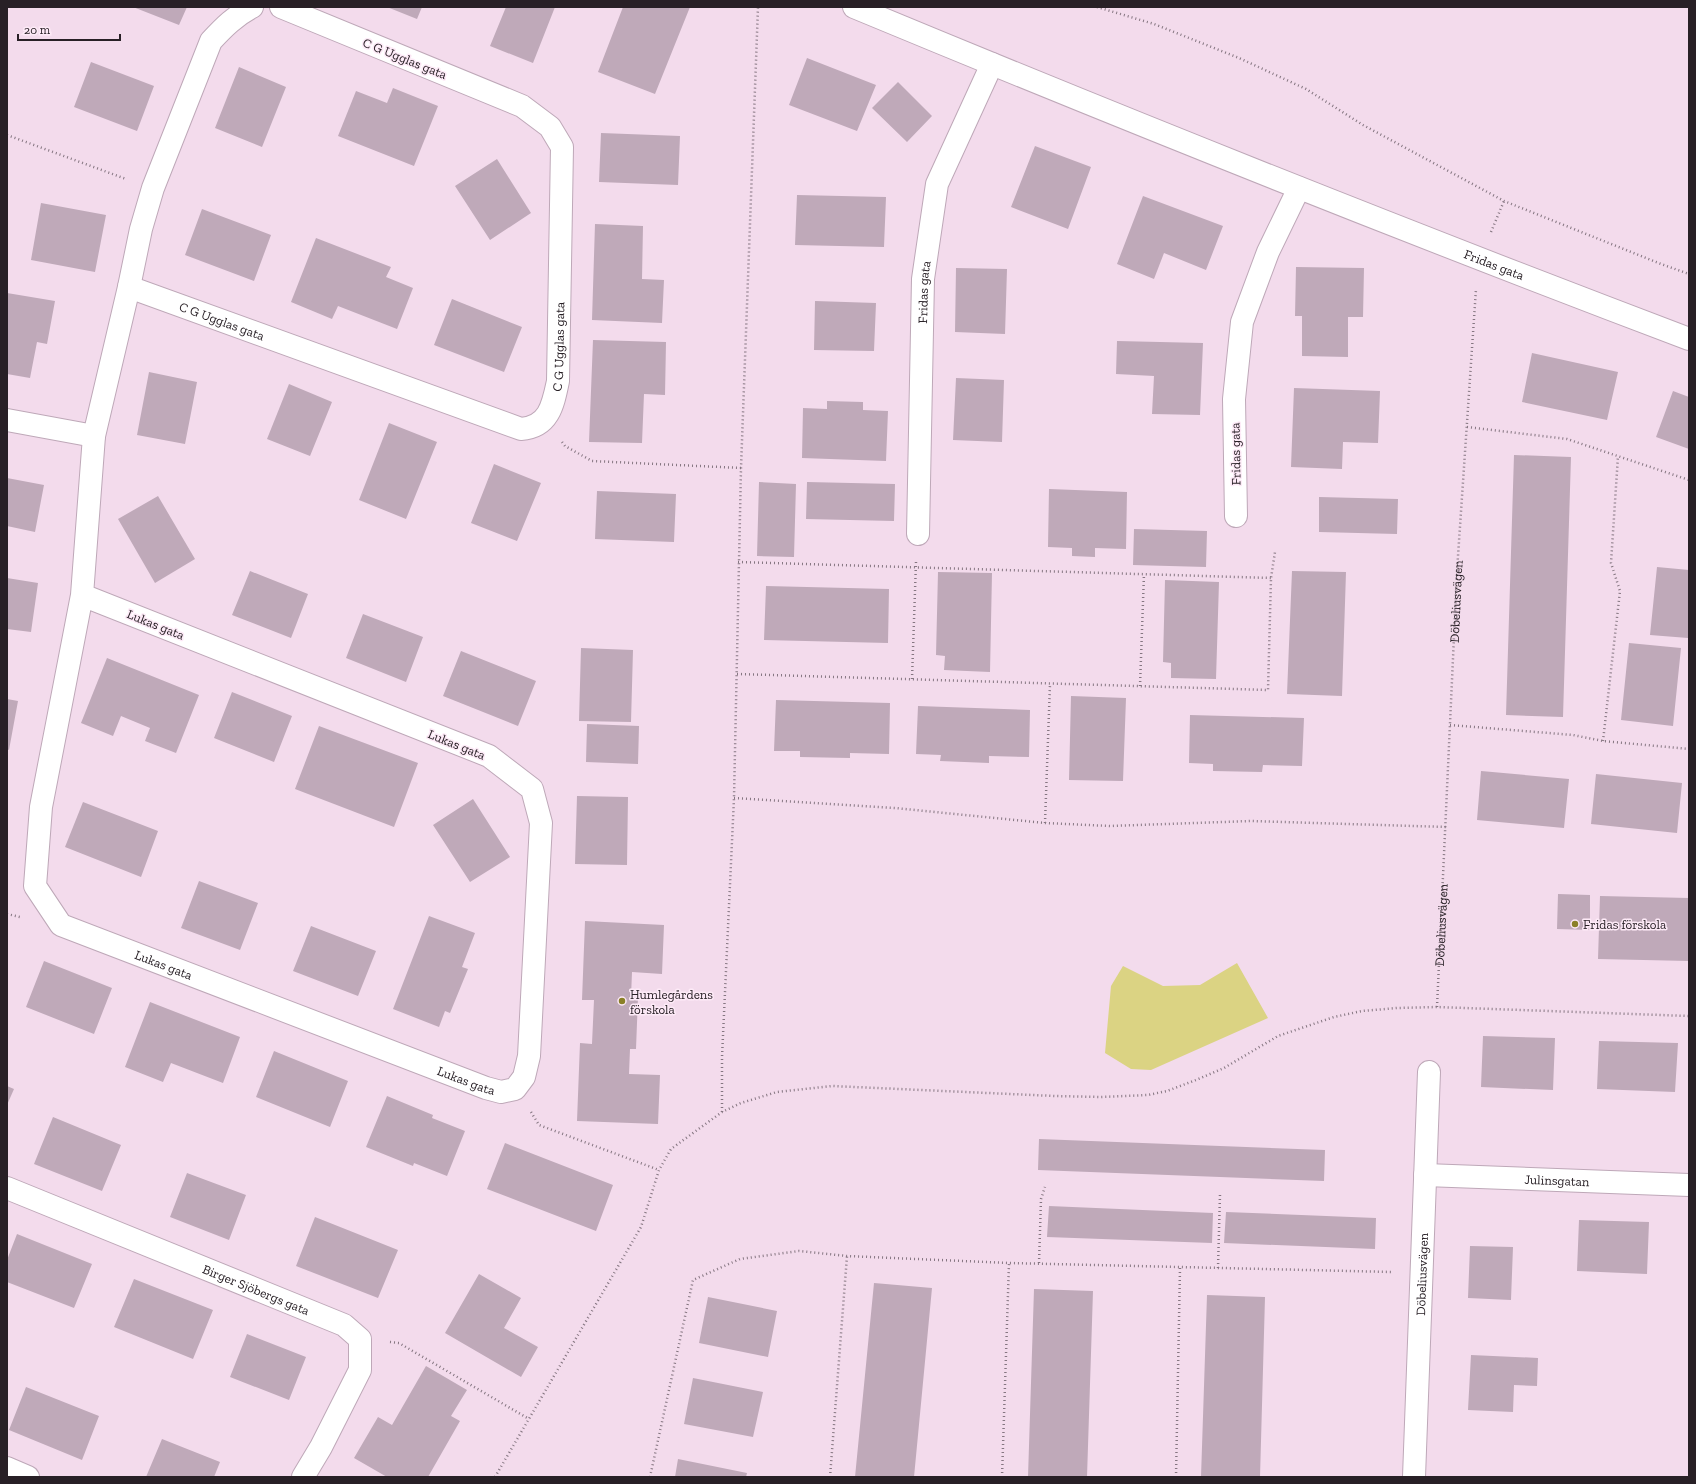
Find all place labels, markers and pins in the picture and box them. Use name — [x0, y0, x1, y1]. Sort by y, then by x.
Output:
place label: Fridas förskola — [1583, 917, 1667, 932]
marker: Fridas förskola — [1570, 919, 1580, 929]
place label: Humlegårdens förskola — [630, 987, 713, 1017]
marker: Humlegårdens förskola — [617, 996, 627, 1006]

